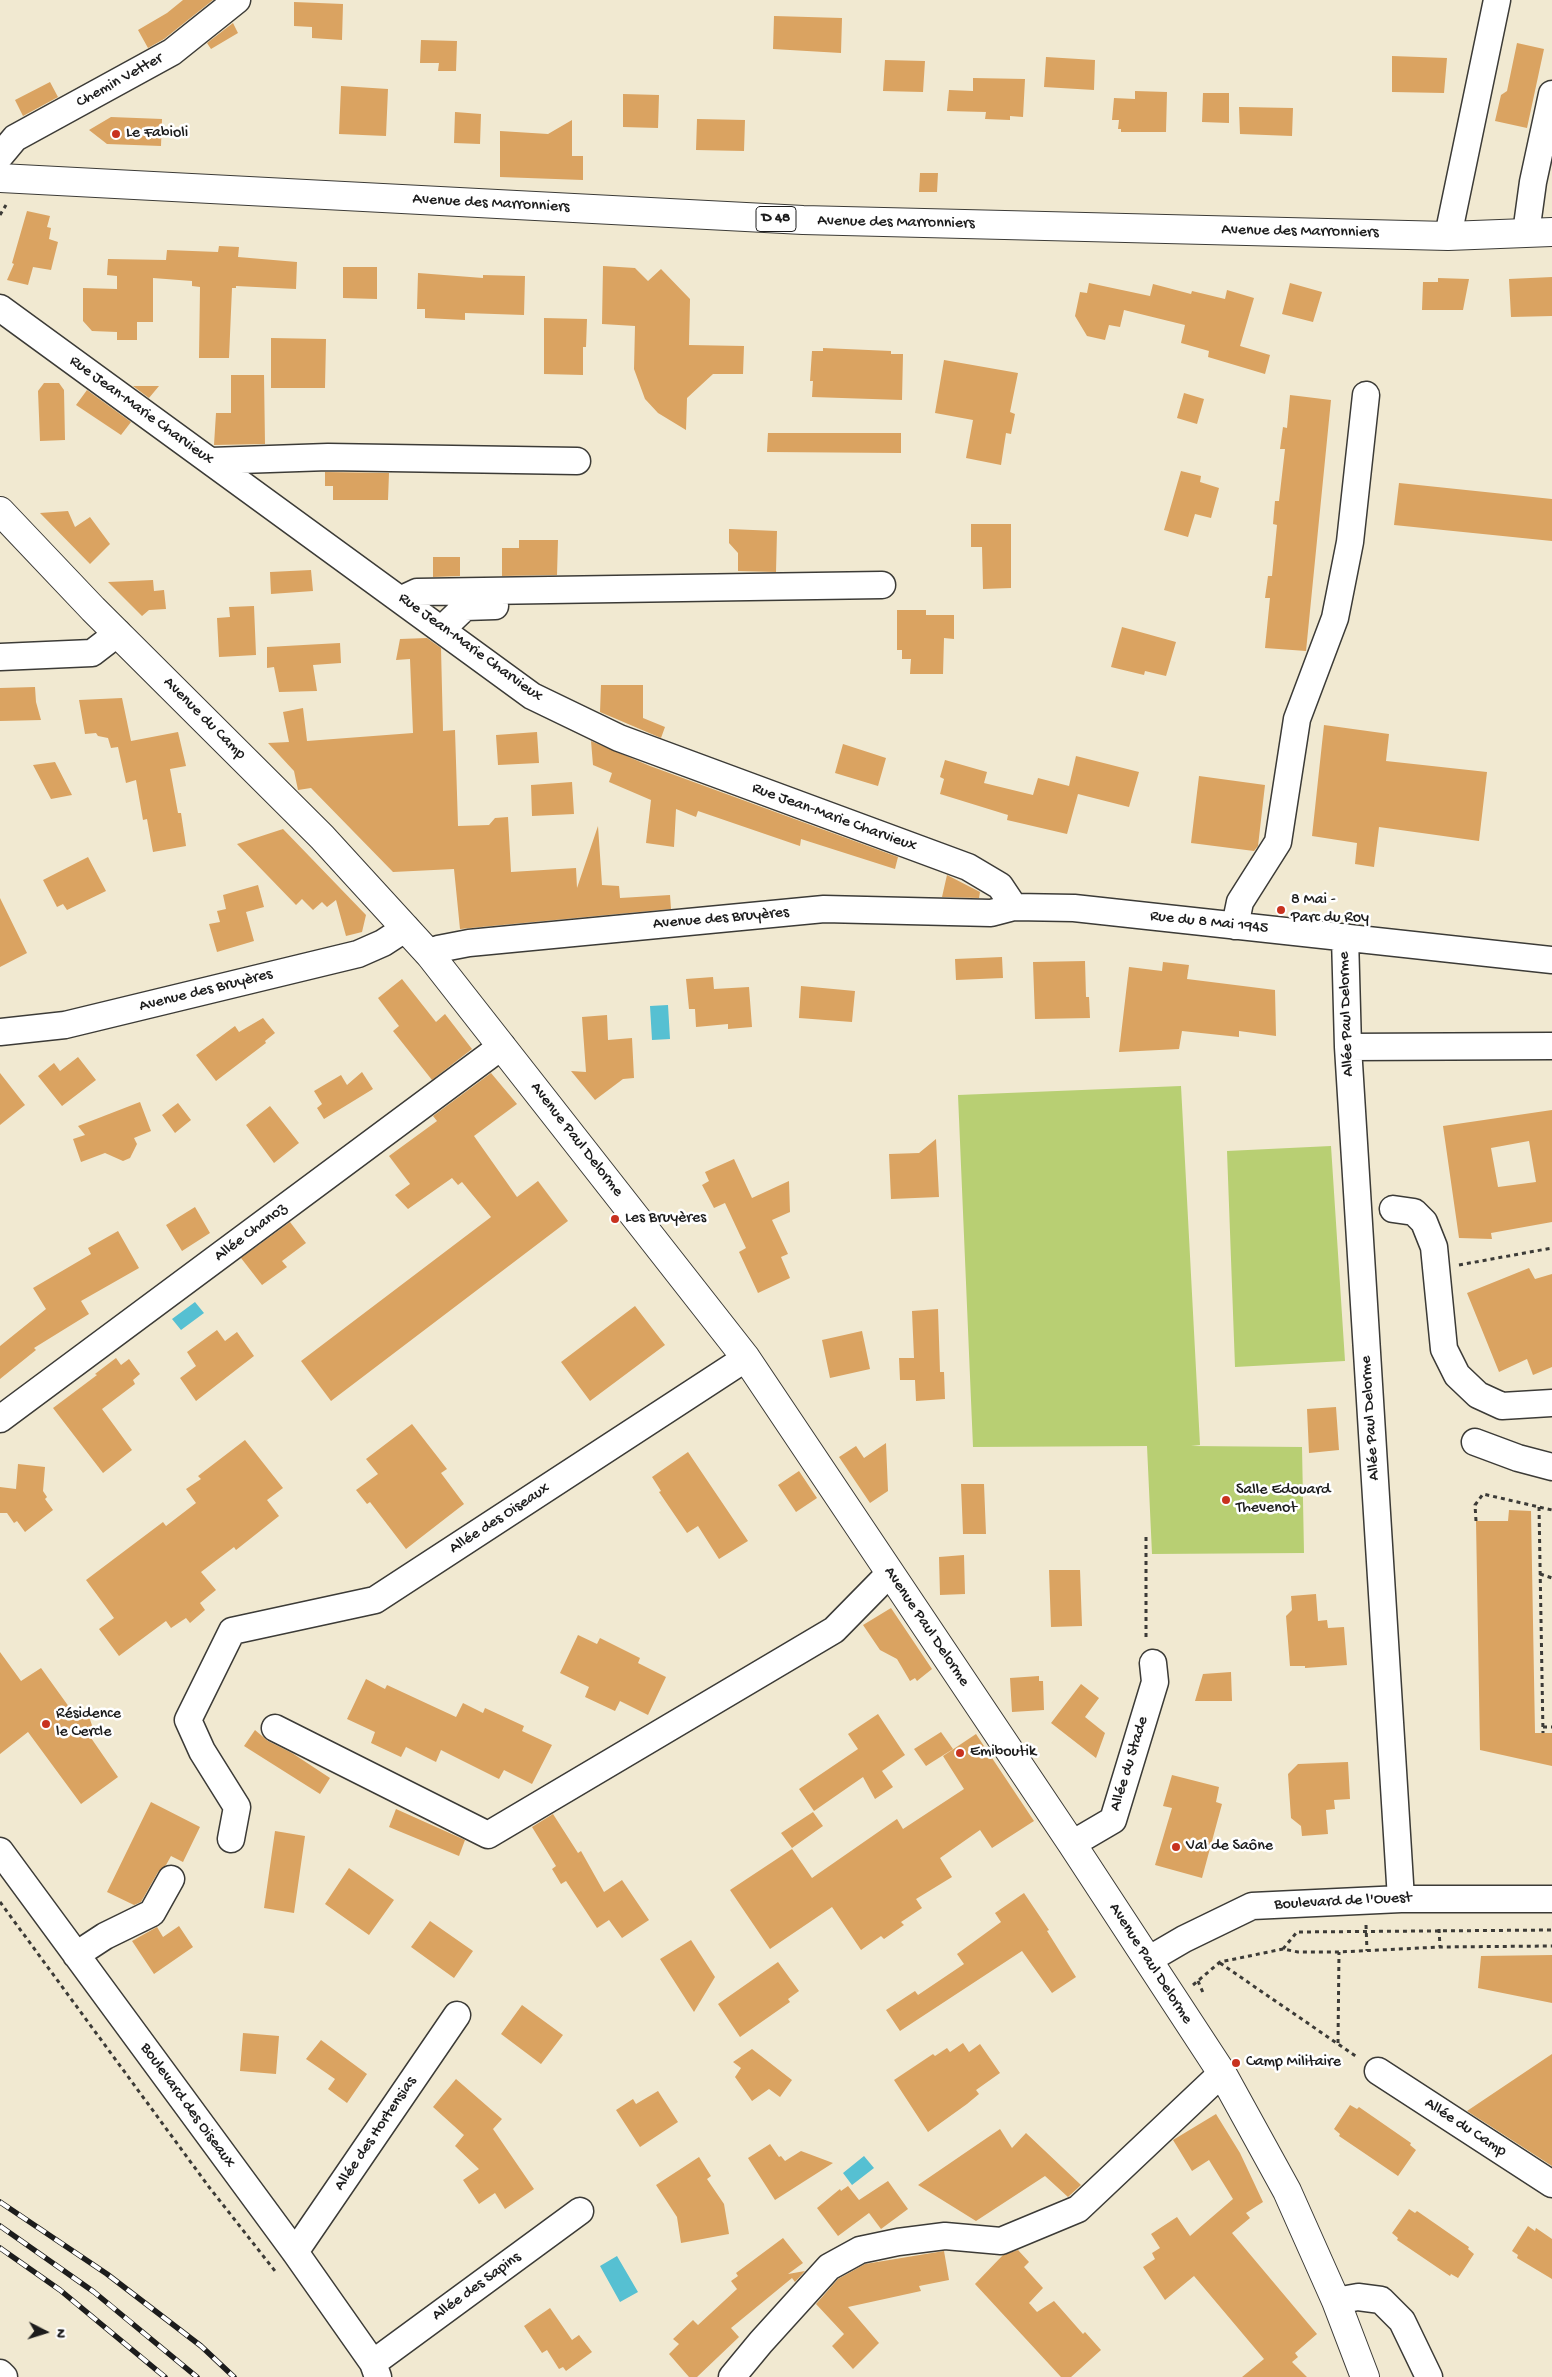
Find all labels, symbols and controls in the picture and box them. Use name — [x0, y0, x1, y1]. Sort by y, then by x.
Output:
street label: Chemin Vetter — [73, 49, 167, 113]
place label: Le Fabioli — [126, 124, 188, 144]
marker: Le Fabioli — [110, 128, 122, 140]
street label: Avenue des Marronniers — [412, 190, 570, 218]
road number: D 48 — [756, 206, 796, 232]
street label: Avenue des Marronniers — [817, 212, 975, 234]
street label: Avenue des Marronniers — [1221, 221, 1379, 243]
street label: Rue Jean-Marie Charvieux — [65, 352, 217, 470]
street label: Rue Jean-Marie Charvieux — [394, 589, 546, 707]
street label: Avenue du Camp — [159, 674, 249, 764]
street label: Rue Jean-Marie Charvieux — [749, 779, 919, 857]
place label: 8 Mai - Parc du Roy — [1291, 891, 1369, 929]
street label: Avenue des Bruyères — [652, 903, 790, 935]
marker: 8 Mai - Parc du Roy — [1275, 904, 1287, 916]
street label: Rue du 8 Mai 1945 — [1149, 907, 1269, 939]
street label: Allée Paul Delorme — [1335, 951, 1359, 1077]
street label: Avenue des Bruyères — [137, 965, 275, 1017]
street label: Avenue Paul Delorme — [525, 1079, 627, 1201]
street label: Allée Chanoz — [211, 1199, 291, 1267]
place label: Les Bruyères — [625, 1209, 706, 1229]
marker: Les Bruyères — [609, 1213, 621, 1225]
street label: Allée Paul Delorme — [1357, 1355, 1385, 1481]
street label: Allée des Oiseaux — [446, 1479, 554, 1559]
place label: Salle Edouard Thevenot — [1236, 1481, 1330, 1519]
marker: Salle Edouard Thevenot — [1220, 1494, 1232, 1506]
street label: Avenue Paul Delorme — [879, 1564, 973, 1690]
place label: Résidence le Cercle — [56, 1705, 121, 1743]
street label: Allée du Stade — [1107, 1714, 1153, 1814]
marker: Résidence le Cercle — [40, 1718, 52, 1730]
place label: Emiboutik — [970, 1743, 1036, 1763]
marker: Emiboutik — [954, 1747, 966, 1759]
place label: Val de Saône — [1186, 1837, 1273, 1857]
marker: Val de Saône — [1170, 1841, 1182, 1853]
street label: Boulevard de l'Ouest — [1274, 1889, 1412, 1915]
street label: Avenue Paul Delorme — [1104, 1900, 1196, 2028]
street label: Boulevard des Oiseaux — [135, 2040, 239, 2172]
place label: Camp Militaire — [1246, 2053, 1341, 2073]
marker: Camp Militaire — [1230, 2057, 1242, 2069]
street label: Allée des Hortensias — [331, 2073, 421, 2195]
street label: Allée du Camp — [1420, 2094, 1510, 2162]
street label: Allée des Sapins — [429, 2248, 525, 2326]
north arrow — [20, 2307, 70, 2357]
text: N — [52, 2328, 69, 2339]

